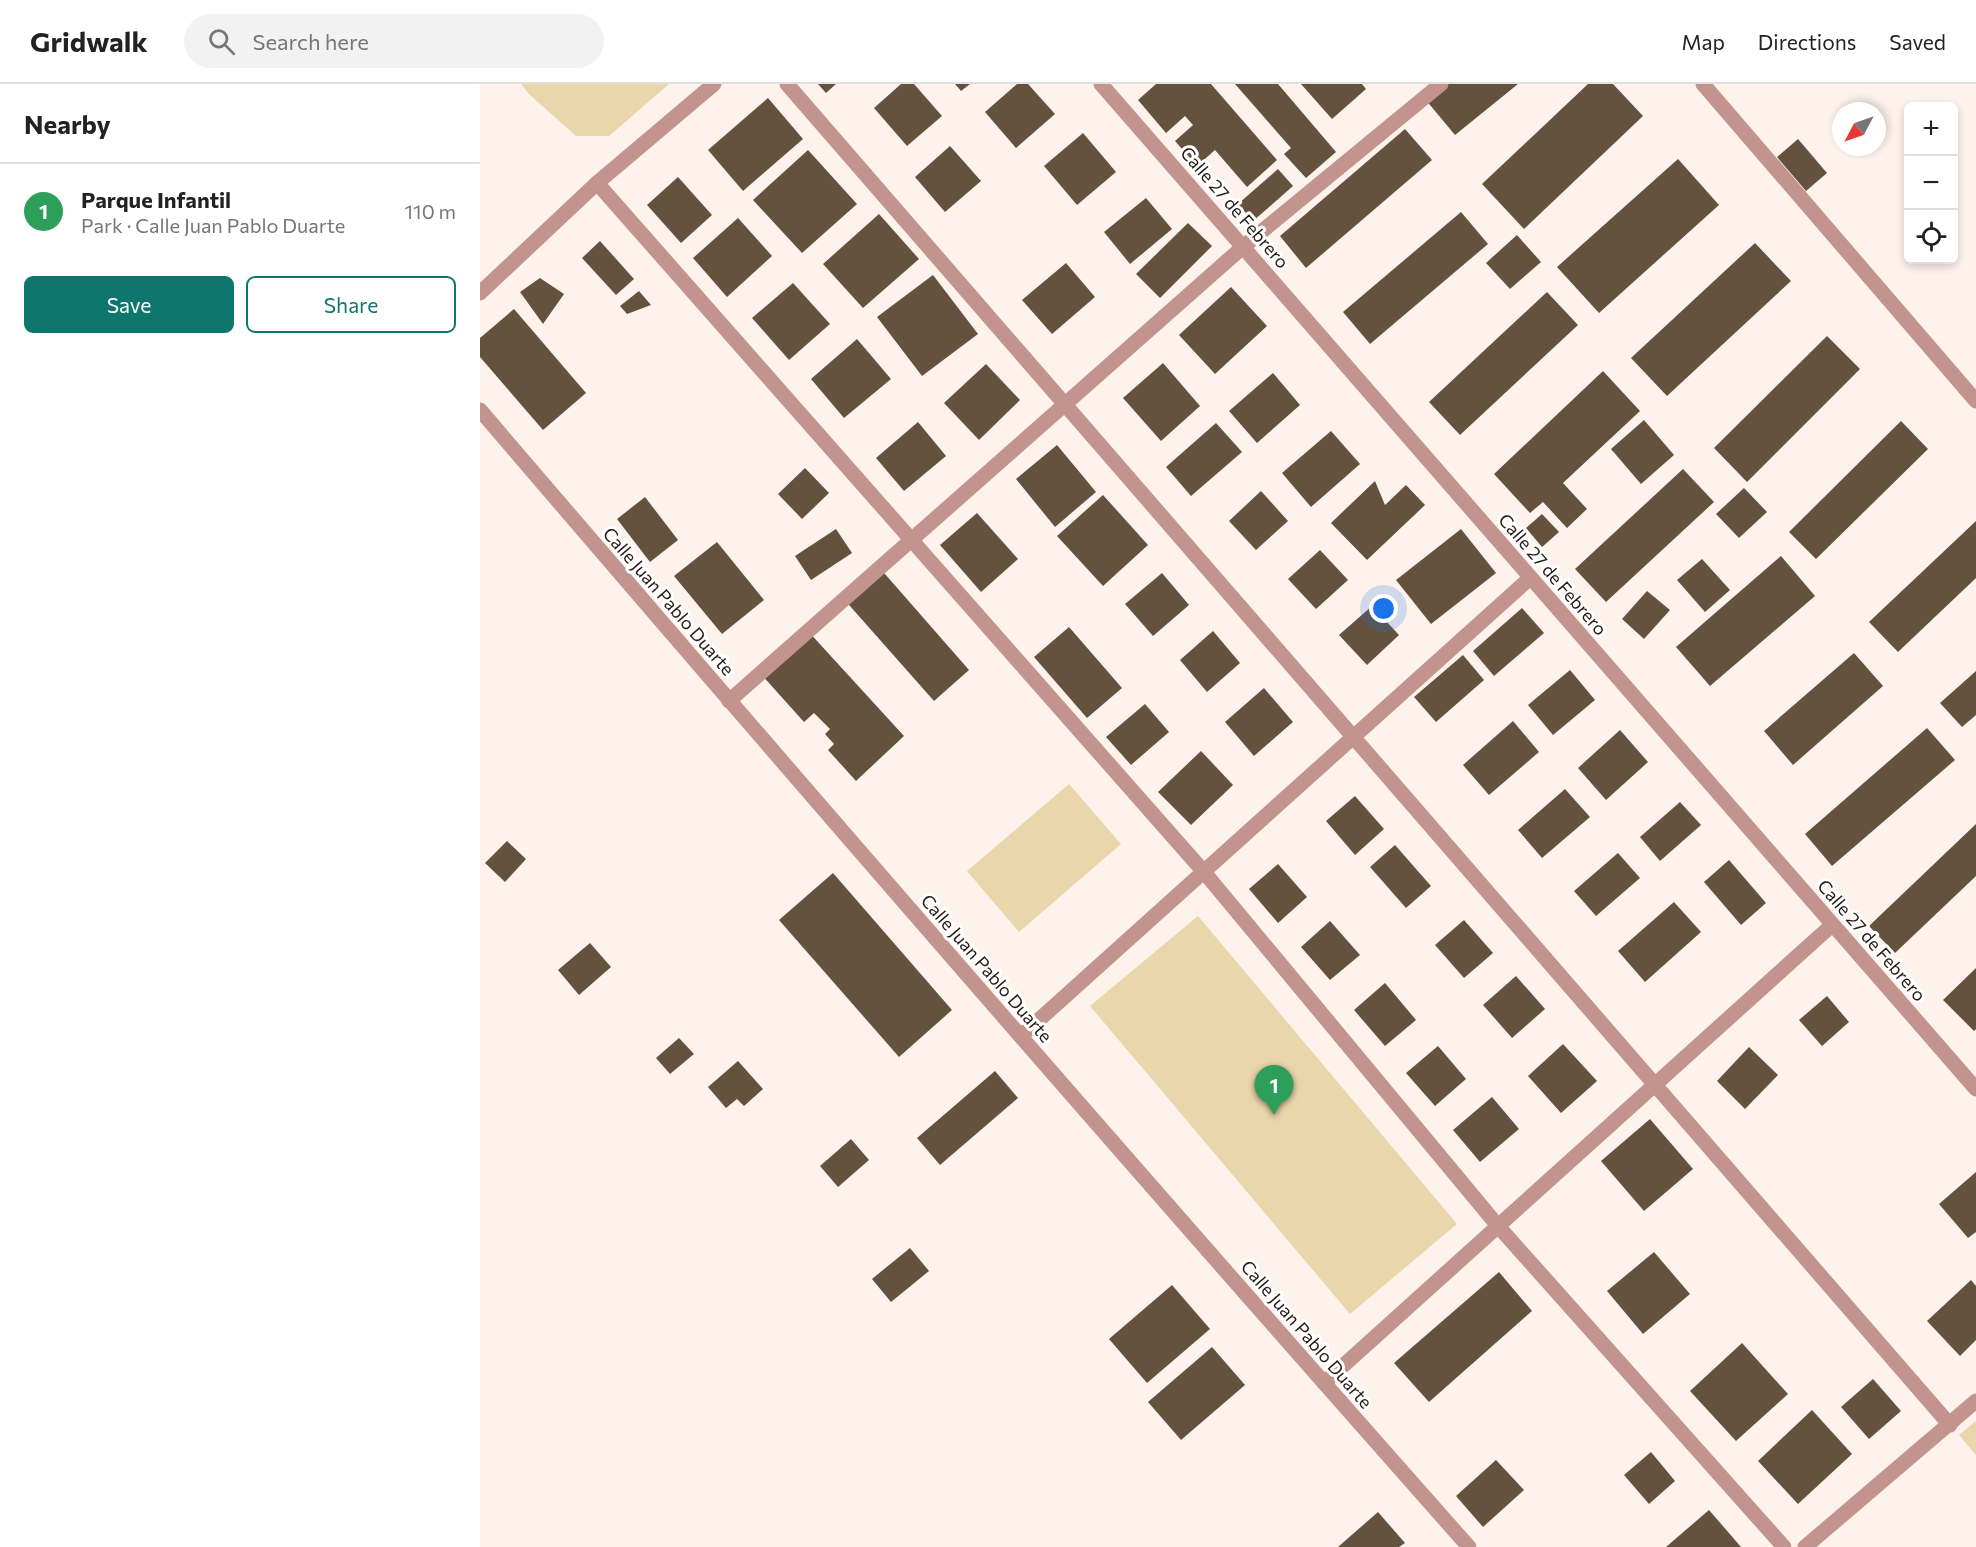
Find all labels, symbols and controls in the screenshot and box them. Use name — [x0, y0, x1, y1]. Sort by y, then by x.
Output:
search box — [184, 14, 604, 68]
text: Gridwalk — [30, 24, 148, 58]
icon: search — [205, 25, 238, 58]
text: Search here — [253, 28, 369, 55]
text: Map — [1682, 29, 1725, 54]
text: Directions — [1758, 29, 1856, 54]
text: Saved — [1889, 29, 1946, 54]
north arrow — [1832, 102, 1886, 156]
map controls — [1904, 102, 1958, 264]
button: + — [1904, 102, 1958, 156]
text: Nearby — [24, 108, 111, 139]
street label: Calle 27 de Febrero — [1176, 142, 1294, 272]
button: − — [1904, 156, 1958, 210]
text: Parque Infantil — [81, 186, 231, 213]
text: 1 — [39, 199, 48, 223]
text: 110 m — [405, 199, 456, 223]
button: locate — [1904, 210, 1958, 264]
text: Park · Calle Juan Pablo Duarte — [81, 213, 345, 237]
button: Save — [24, 276, 234, 333]
button: Share — [246, 276, 456, 333]
street label: Calle 27 de Febrero — [1494, 509, 1612, 639]
street label: Calle Juan Pablo Duarte — [599, 522, 739, 680]
your location — [1369, 594, 1398, 623]
street label: Calle 27 de Febrero — [1813, 875, 1931, 1005]
street label: Calle Juan Pablo Duarte — [917, 889, 1057, 1047]
pin: 1 — [1254, 1066, 1294, 1115]
street label: Calle Juan Pablo Duarte — [1237, 1255, 1377, 1413]

